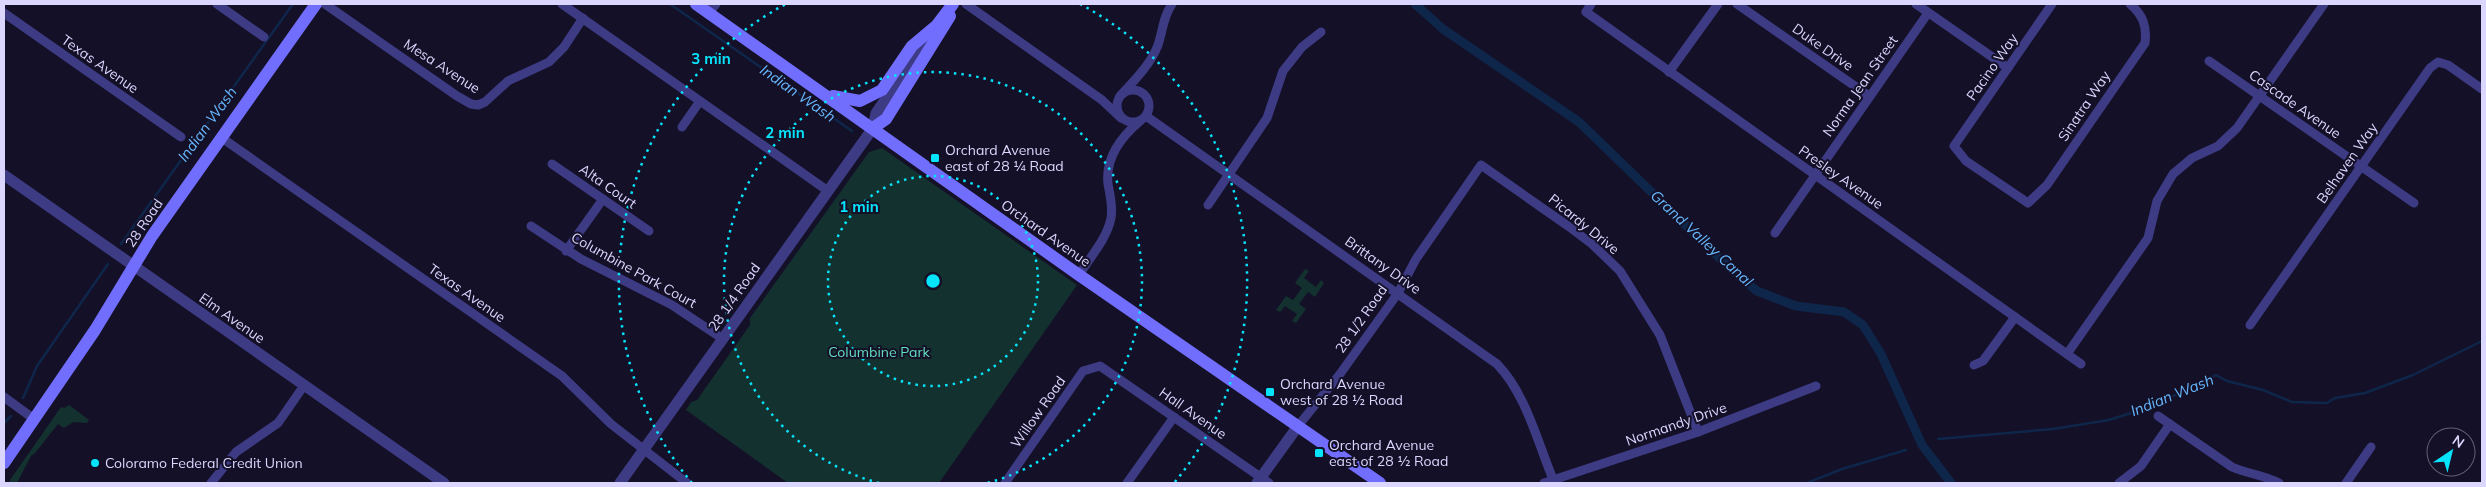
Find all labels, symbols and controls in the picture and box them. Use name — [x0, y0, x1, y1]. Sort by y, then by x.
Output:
street label: Duke Drive — [1789, 19, 1857, 75]
street label: Pacino Way — [1962, 30, 2022, 104]
street label: Texas Avenue — [58, 31, 142, 97]
street label: Norma Jean Street — [1818, 32, 1902, 140]
street label: Mesa Avenue — [400, 35, 484, 97]
text: 3 min — [691, 49, 731, 68]
water label: Indian Wash — [757, 60, 840, 126]
street label: Cascade Avenue — [2245, 66, 2345, 142]
street label: Sinatra Way — [2054, 67, 2114, 145]
water label: Indian Wash — [173, 83, 241, 165]
street label: Belhaven Way — [2313, 119, 2382, 207]
text: 2 min — [765, 123, 805, 142]
place label: Orchard Avenue east of 28 ¼ Road — [945, 141, 1064, 175]
street label: Presley Avenue — [1795, 141, 1887, 213]
marker: Orchard Avenue east of 28 ¼ Road — [929, 152, 941, 164]
street label: Alta Court — [576, 160, 640, 212]
water label: Grand Valley Canal — [1647, 186, 1757, 291]
street label: Picardy Drive — [1545, 190, 1623, 258]
street label: 28 Road — [121, 195, 167, 251]
street label: Orchard Avenue — [998, 195, 1094, 271]
text: 1 min — [839, 197, 879, 216]
street label: Columbine Park Court — [568, 228, 700, 312]
street label: Brittany Drive — [1341, 232, 1425, 298]
street label: 28 1/4 Road — [704, 259, 764, 335]
street label: Texas Avenue — [425, 260, 509, 326]
centre of rings — [924, 272, 942, 290]
street label: 28 1/2 Road — [1331, 281, 1391, 357]
street label: Elm Avenue — [196, 289, 268, 347]
park label: Columbine Park — [828, 343, 931, 361]
water label: Indian Wash — [2128, 370, 2217, 420]
street label: Willow Road — [1007, 373, 1069, 451]
place label: Orchard Avenue west of 28 ½ Road — [1280, 375, 1403, 409]
street label: Hall Avenue — [1156, 383, 1230, 443]
marker: Orchard Avenue west of 28 ½ Road — [1264, 386, 1276, 398]
street label: Normandy Drive — [1623, 398, 1729, 450]
north arrow — [2426, 427, 2476, 477]
text: N — [2449, 431, 2468, 452]
place label: Orchard Avenue east of 28 ½ Road — [1329, 436, 1448, 470]
marker: Orchard Avenue east of 28 ½ Road — [1313, 447, 1325, 459]
place label: Coloramo Federal Credit Union — [105, 454, 303, 472]
marker: Coloramo Federal Credit Union — [89, 457, 101, 469]

